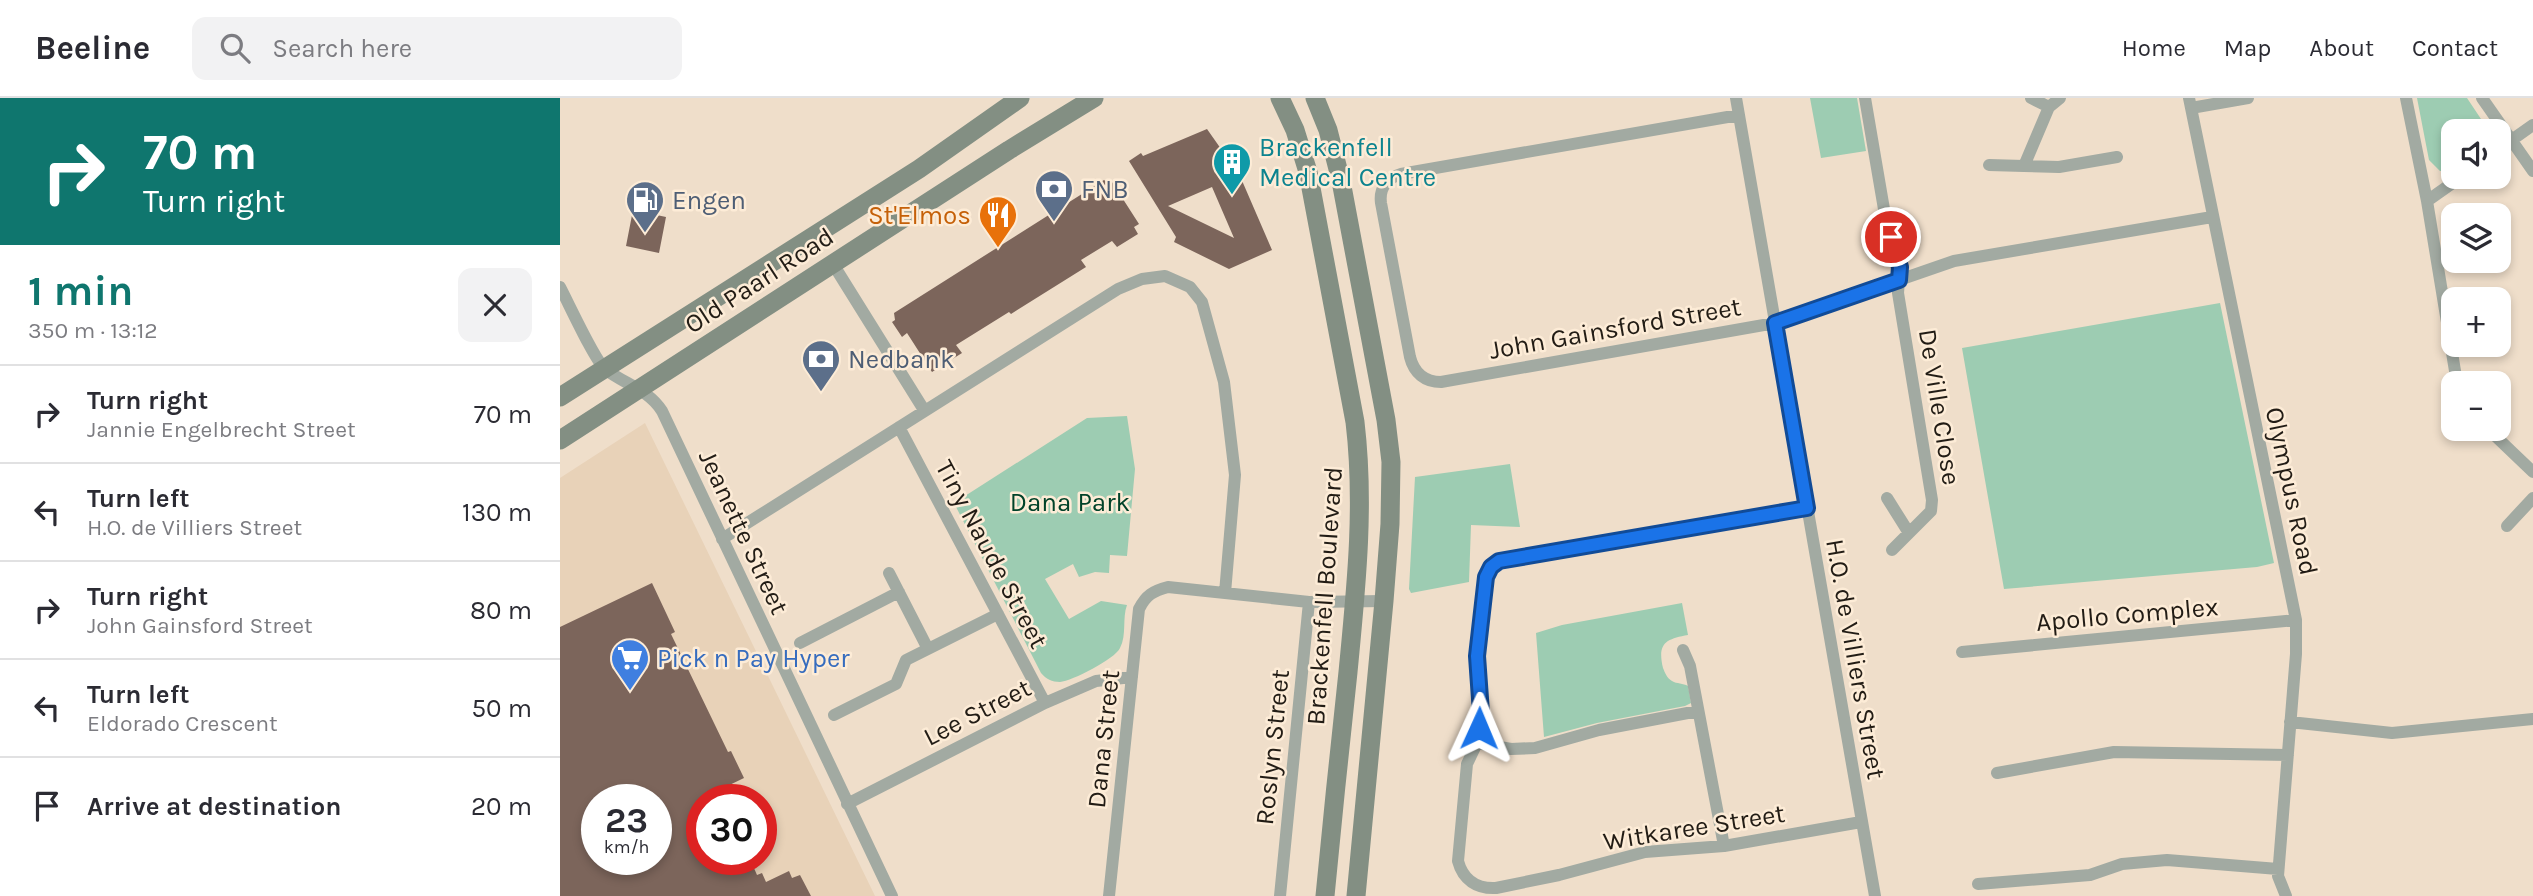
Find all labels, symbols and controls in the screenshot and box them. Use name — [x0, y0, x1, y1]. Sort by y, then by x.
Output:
search box — [192, 17, 682, 80]
text: Beeline — [35, 29, 150, 67]
icon: search — [216, 29, 254, 67]
text: Search here — [272, 33, 412, 64]
text: Home — [2122, 34, 2186, 62]
text: Map — [2224, 34, 2271, 62]
text: About — [2309, 34, 2374, 62]
text: Contact — [2412, 34, 2498, 62]
map controls — [2441, 119, 2511, 441]
button: sound — [2441, 119, 2511, 189]
text: 70 m — [143, 124, 257, 181]
icon: right — [28, 126, 119, 217]
place label: Brackenfell Medical Centre — [1259, 132, 1436, 193]
building icon: Brackenfell Medical Centre — [1211, 141, 1253, 196]
bank icon: FNB — [1033, 168, 1075, 223]
place label: FNB — [1081, 174, 1129, 205]
fuel station icon: Engen — [624, 179, 666, 234]
text: Turn right — [143, 183, 285, 220]
place label: Engen — [672, 185, 746, 216]
restaurant icon: St'Elmos — [977, 194, 1019, 249]
place label: St'Elmos — [868, 200, 971, 231]
button: layers — [2441, 203, 2511, 273]
pin — [1861, 207, 1921, 267]
icon: arrive — [1872, 218, 1910, 256]
street label: Old Paarl Road — [679, 221, 840, 340]
text: 1 min — [28, 266, 133, 316]
button: close — [458, 268, 532, 342]
button: + — [2441, 287, 2511, 357]
street label: John Gainsford Street — [1487, 291, 1744, 366]
text: 350 m · 13:12 — [28, 317, 158, 344]
street label: De Ville Close — [1912, 327, 1967, 487]
bank icon: Nedbank — [800, 338, 842, 393]
place label: Nedbank — [848, 344, 955, 375]
button: − — [2441, 371, 2511, 441]
text: Turn right — [87, 385, 208, 416]
icon: right — [28, 395, 66, 433]
text: 70 m — [474, 399, 532, 430]
street label: Olympus Road — [2259, 404, 2324, 578]
text: Jannie Engelbrecht Street — [87, 416, 356, 443]
street label: Jeanette Street — [692, 445, 795, 619]
street label: Tiny Naude Street — [929, 455, 1054, 654]
street label: Brackenfell Boulevard — [1300, 466, 1349, 726]
text: Turn left — [87, 483, 189, 514]
park label: Dana Park — [1010, 487, 1130, 518]
icon: left — [28, 493, 66, 531]
text: 130 m — [462, 497, 532, 528]
text: H.O. de Villiers Street — [87, 514, 302, 541]
street label: H.O. de Villiers Street — [1819, 537, 1892, 782]
text: Turn right — [87, 581, 208, 612]
icon: right — [28, 591, 66, 629]
street label: Apollo Complex — [2035, 591, 2219, 638]
text: 80 m — [470, 595, 532, 626]
text: John Gainsford Street — [87, 612, 313, 639]
supermarket icon: Pick n Pay Hyper — [609, 637, 651, 692]
place label: Pick n Pay Hyper — [657, 643, 850, 674]
street label: Roslyn Street — [1249, 667, 1296, 826]
street label: Dana Street — [1081, 668, 1126, 810]
street label: Lee Street — [918, 672, 1036, 753]
text: Turn left — [87, 679, 189, 710]
icon: left — [28, 689, 66, 727]
position arrow — [1442, 691, 1516, 765]
text: 50 m — [471, 693, 532, 724]
text: Eldorado Crescent — [87, 710, 278, 737]
speed limit sign: 30 — [686, 784, 777, 875]
icon: arrive — [28, 787, 66, 825]
text: Arrive at destination — [87, 791, 341, 822]
text: 20 m — [471, 791, 532, 822]
street label: Witkaree Street — [1601, 798, 1787, 857]
text: 23 — [605, 800, 648, 841]
text: km/h — [604, 836, 649, 858]

